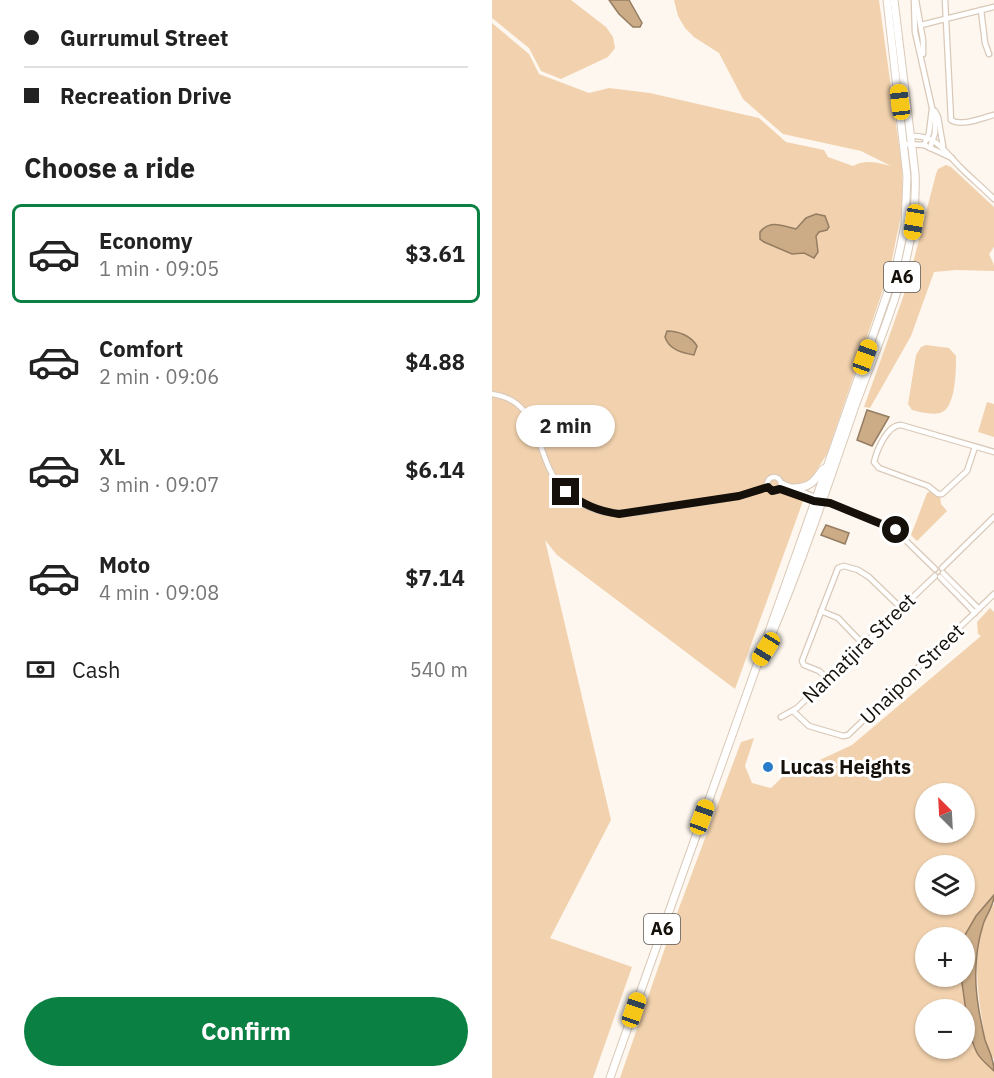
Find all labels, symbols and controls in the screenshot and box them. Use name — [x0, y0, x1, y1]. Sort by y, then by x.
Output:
text: Gurrumul Street — [60, 23, 228, 52]
text: Recreation Drive — [60, 81, 232, 110]
car — [889, 83, 911, 121]
text: Choose a ride — [24, 150, 195, 185]
car — [902, 203, 926, 241]
text: Economy — [99, 226, 193, 255]
icon: car — [27, 227, 81, 281]
text: $3.61 — [405, 239, 465, 268]
text: 1 min · 09:05 — [99, 255, 219, 282]
road number: A6 — [884, 262, 920, 292]
text: Comfort — [99, 334, 183, 363]
icon: car — [27, 335, 81, 389]
car — [850, 337, 880, 377]
text: $4.88 — [405, 347, 465, 376]
text: 2 min · 09:06 — [99, 363, 219, 390]
callout: 2 min — [517, 405, 616, 447]
text: 2 min — [539, 412, 592, 439]
text: XL — [99, 442, 125, 471]
icon: car — [27, 443, 81, 497]
text: $6.14 — [405, 455, 465, 484]
text: 3 min · 09:07 — [99, 471, 219, 498]
route end — [552, 478, 579, 505]
route start — [882, 516, 909, 543]
text: Moto — [99, 550, 150, 579]
icon: car — [27, 551, 81, 605]
text: $7.14 — [405, 563, 465, 592]
text: 4 min · 09:08 — [99, 579, 219, 606]
street label: Namatjira Street — [796, 587, 921, 709]
street label: Unaipon Street — [854, 617, 969, 730]
car — [749, 629, 783, 669]
icon: cash — [24, 653, 57, 686]
text: Cash — [72, 655, 121, 684]
text: 540 m — [410, 656, 468, 683]
place label: Lucas Heights — [780, 753, 911, 780]
marker: Lucas Heights — [761, 760, 775, 774]
north arrow — [915, 783, 975, 843]
map controls — [915, 783, 975, 1059]
car — [687, 797, 717, 837]
button: layers — [915, 855, 975, 915]
road number: A6 — [644, 914, 680, 944]
button: + — [915, 927, 975, 987]
car — [620, 990, 648, 1030]
button: Confirm — [24, 997, 468, 1066]
button: − — [915, 999, 975, 1059]

